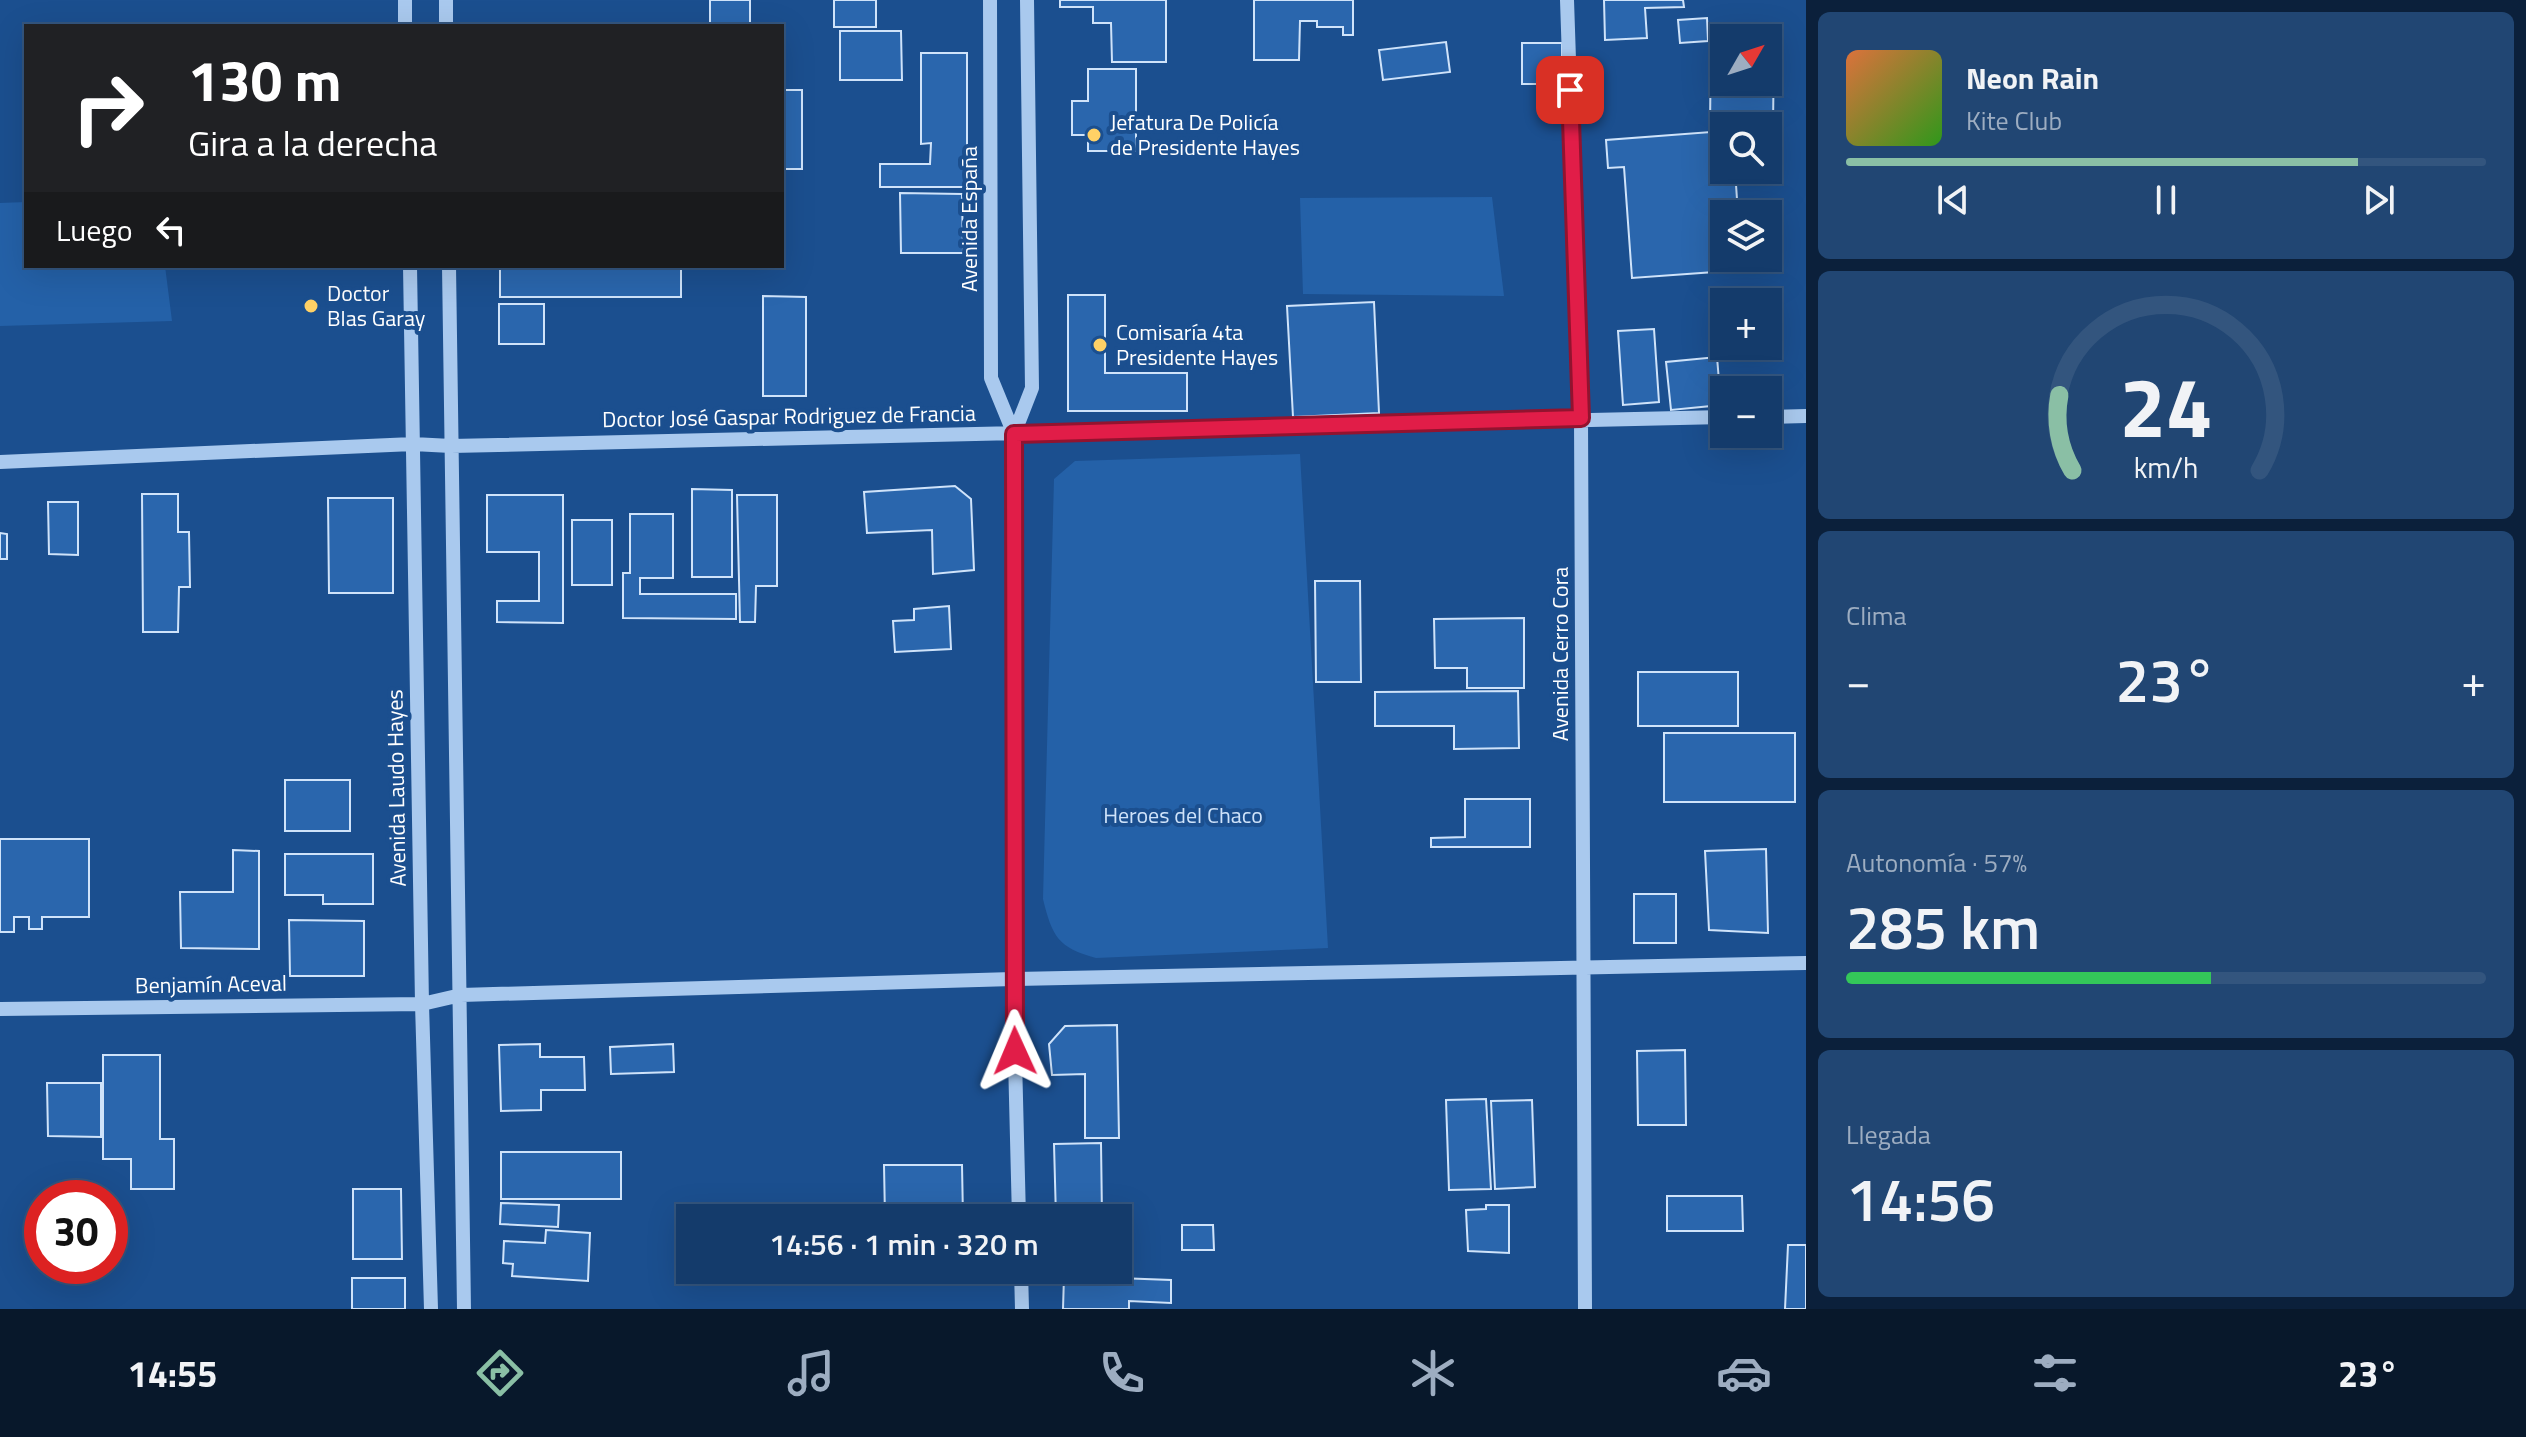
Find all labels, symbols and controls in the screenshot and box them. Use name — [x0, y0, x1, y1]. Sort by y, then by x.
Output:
north arrow — [1710, 24, 1782, 96]
map controls — [1710, 24, 1782, 448]
text: 130 m — [188, 38, 341, 123]
text: Neon Rain — [1966, 55, 2099, 101]
icon: right — [56, 56, 160, 160]
pin — [1536, 56, 1604, 124]
icon: arrive — [1548, 68, 1592, 112]
text: Kite Club — [1966, 101, 2062, 140]
place label: Jefatura De Policía de Presidente Hayes — [1110, 105, 1300, 164]
button: search — [1710, 112, 1782, 184]
text: Gira a la derecha — [188, 115, 437, 170]
marker: Jefatura De Policía de Presidente Hayes — [1085, 126, 1103, 144]
street label: Avenida España — [952, 146, 986, 292]
icon: previous — [1931, 178, 1975, 222]
icon: pause — [2144, 178, 2188, 222]
icon: next — [2357, 178, 2401, 222]
button: layers — [1710, 200, 1782, 272]
text: Luego — [56, 207, 133, 253]
icon: left — [149, 208, 193, 252]
place label: Doctor Blas Garay — [327, 276, 426, 335]
button: + — [1710, 288, 1782, 360]
marker: Doctor Blas Garay — [302, 297, 320, 315]
place label: Comisaría 4ta Presidente Hayes — [1116, 315, 1278, 374]
marker: Comisaría 4ta Presidente Hayes — [1091, 336, 1109, 354]
text: 24 — [2119, 343, 2213, 469]
button: − — [1710, 376, 1782, 448]
street label: Doctor José Gaspar Rodriguez de Francia — [602, 396, 976, 436]
text: km/h — [2134, 446, 2198, 489]
street label: Avenida Cerro Cora — [1543, 567, 1577, 741]
text: Clima — [1846, 596, 1907, 635]
text: 23° — [2116, 634, 2216, 725]
text: − — [1846, 647, 1871, 714]
text: + — [2461, 647, 2486, 714]
street label: Avenida Laudo Hayes — [377, 689, 415, 887]
park label: Heroes del Chaco — [1103, 798, 1263, 832]
text: Autonomía · 57% — [1846, 843, 2027, 882]
text: 285 km — [1846, 881, 2040, 972]
street label: Benjamín Aceval — [135, 966, 287, 1002]
position arrow — [973, 1009, 1057, 1093]
text: Llegada — [1846, 1115, 1931, 1154]
text: 14:56 — [1846, 1153, 1995, 1244]
speed limit sign: 30 — [24, 1180, 128, 1284]
text: 14:56 · 1 min · 320 m — [769, 1221, 1039, 1267]
icon: directions — [472, 1345, 528, 1401]
icon: music — [783, 1345, 839, 1401]
icon: phone — [1094, 1345, 1150, 1401]
icon: climate — [1405, 1345, 1461, 1401]
icon: car — [1716, 1345, 1772, 1401]
icon: filters — [2027, 1345, 2083, 1401]
text: 14:55 — [127, 1346, 217, 1401]
text: 23° — [2338, 1346, 2398, 1401]

